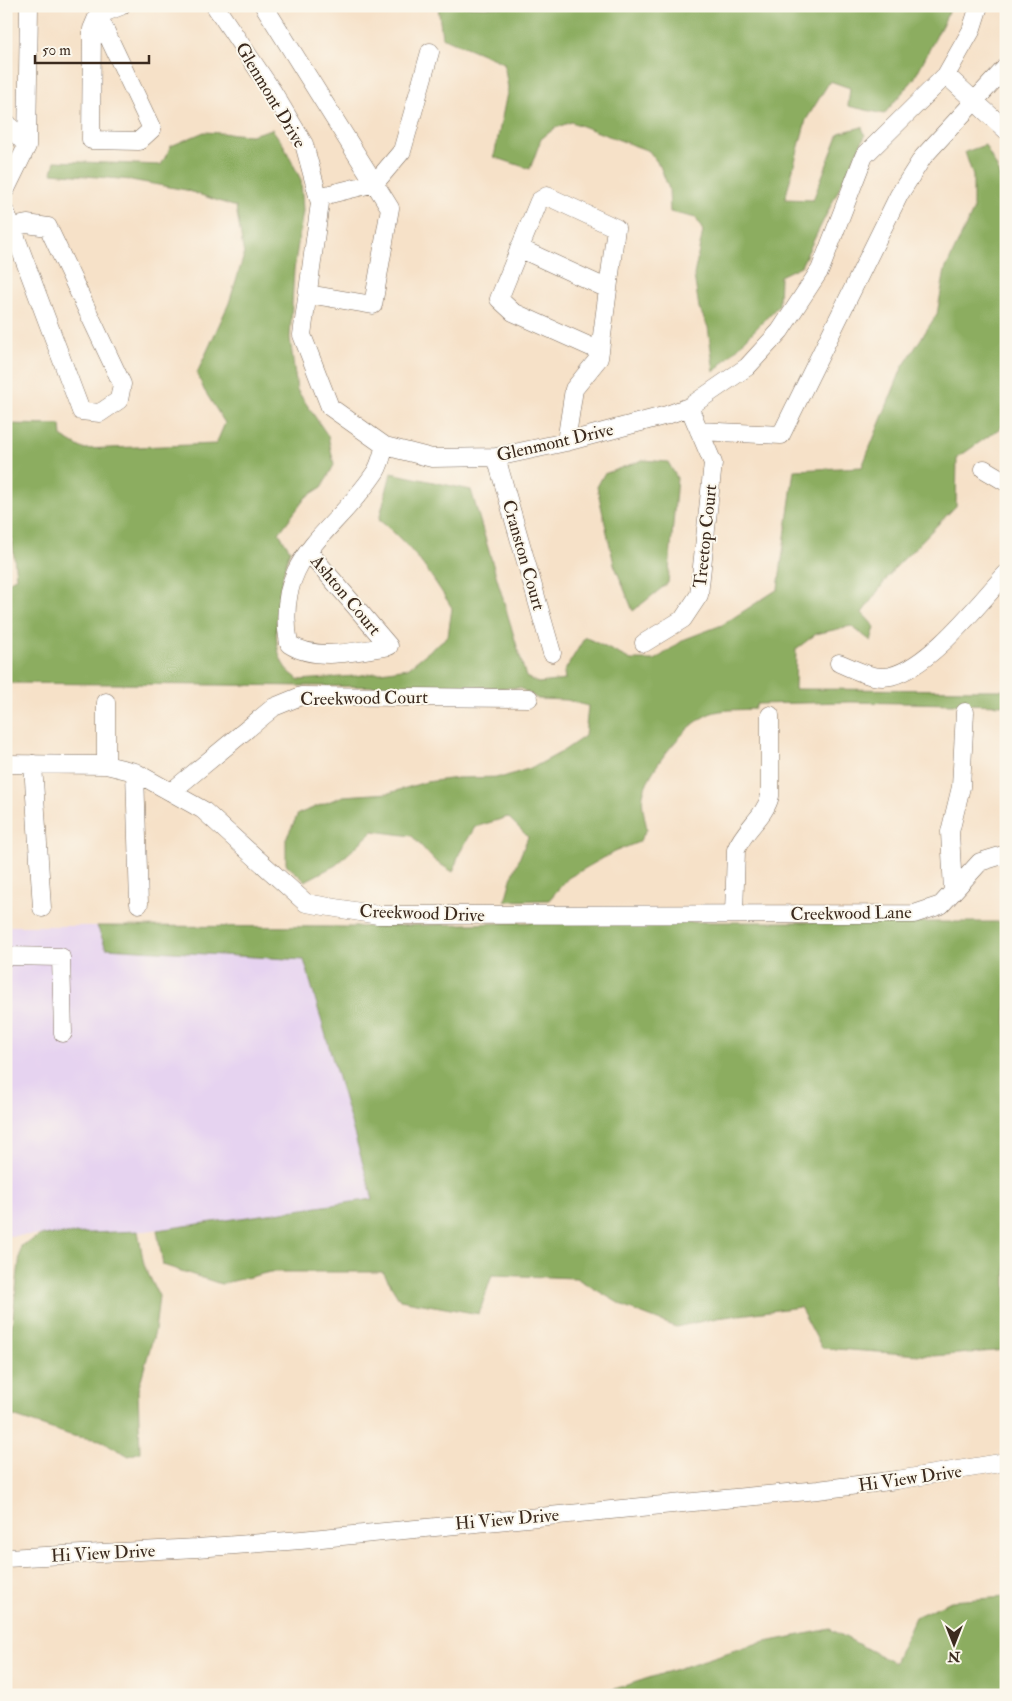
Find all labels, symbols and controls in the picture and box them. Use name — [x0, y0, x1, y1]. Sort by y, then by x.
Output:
scale bar — [35, 32, 149, 64]
street label: Glenmont Drive — [230, 38, 311, 153]
text: 50 m — [42, 41, 71, 60]
street label: Glenmont Drive — [495, 418, 616, 467]
street label: Treetop Court — [689, 483, 722, 589]
street label: Cranston Court — [497, 497, 550, 613]
street label: Ashton Court — [305, 550, 386, 640]
street label: Creekwood Court — [300, 686, 428, 711]
street label: Creekwood Drive — [359, 900, 485, 927]
street label: Creekwood Lane — [790, 901, 912, 926]
street label: Hi View Drive — [857, 1460, 964, 1497]
street label: Hi View Drive — [454, 1503, 560, 1536]
street label: Hi View Drive — [50, 1539, 156, 1568]
north arrow — [930, 1618, 980, 1668]
text: N — [947, 1648, 961, 1665]

